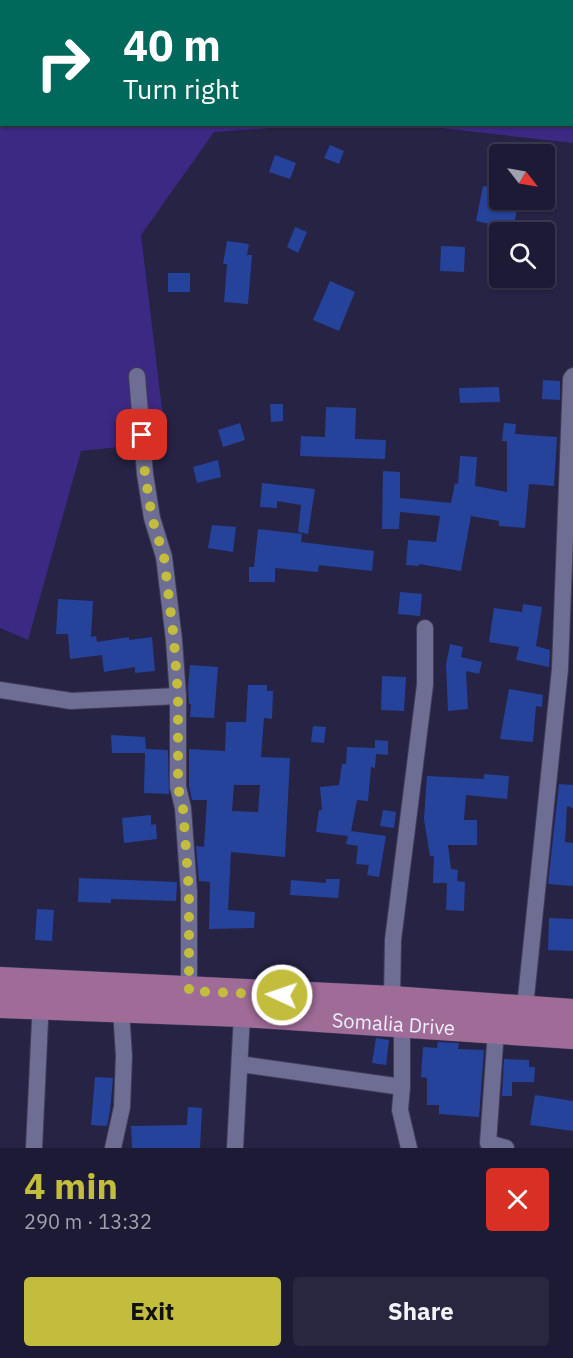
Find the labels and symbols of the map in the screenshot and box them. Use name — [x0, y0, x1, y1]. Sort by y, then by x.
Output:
north arrow — [489, 144, 555, 210]
pin — [116, 409, 167, 460]
position arrow — [250, 963, 314, 1027]
street label: Somalia Drive — [331, 1006, 456, 1041]

